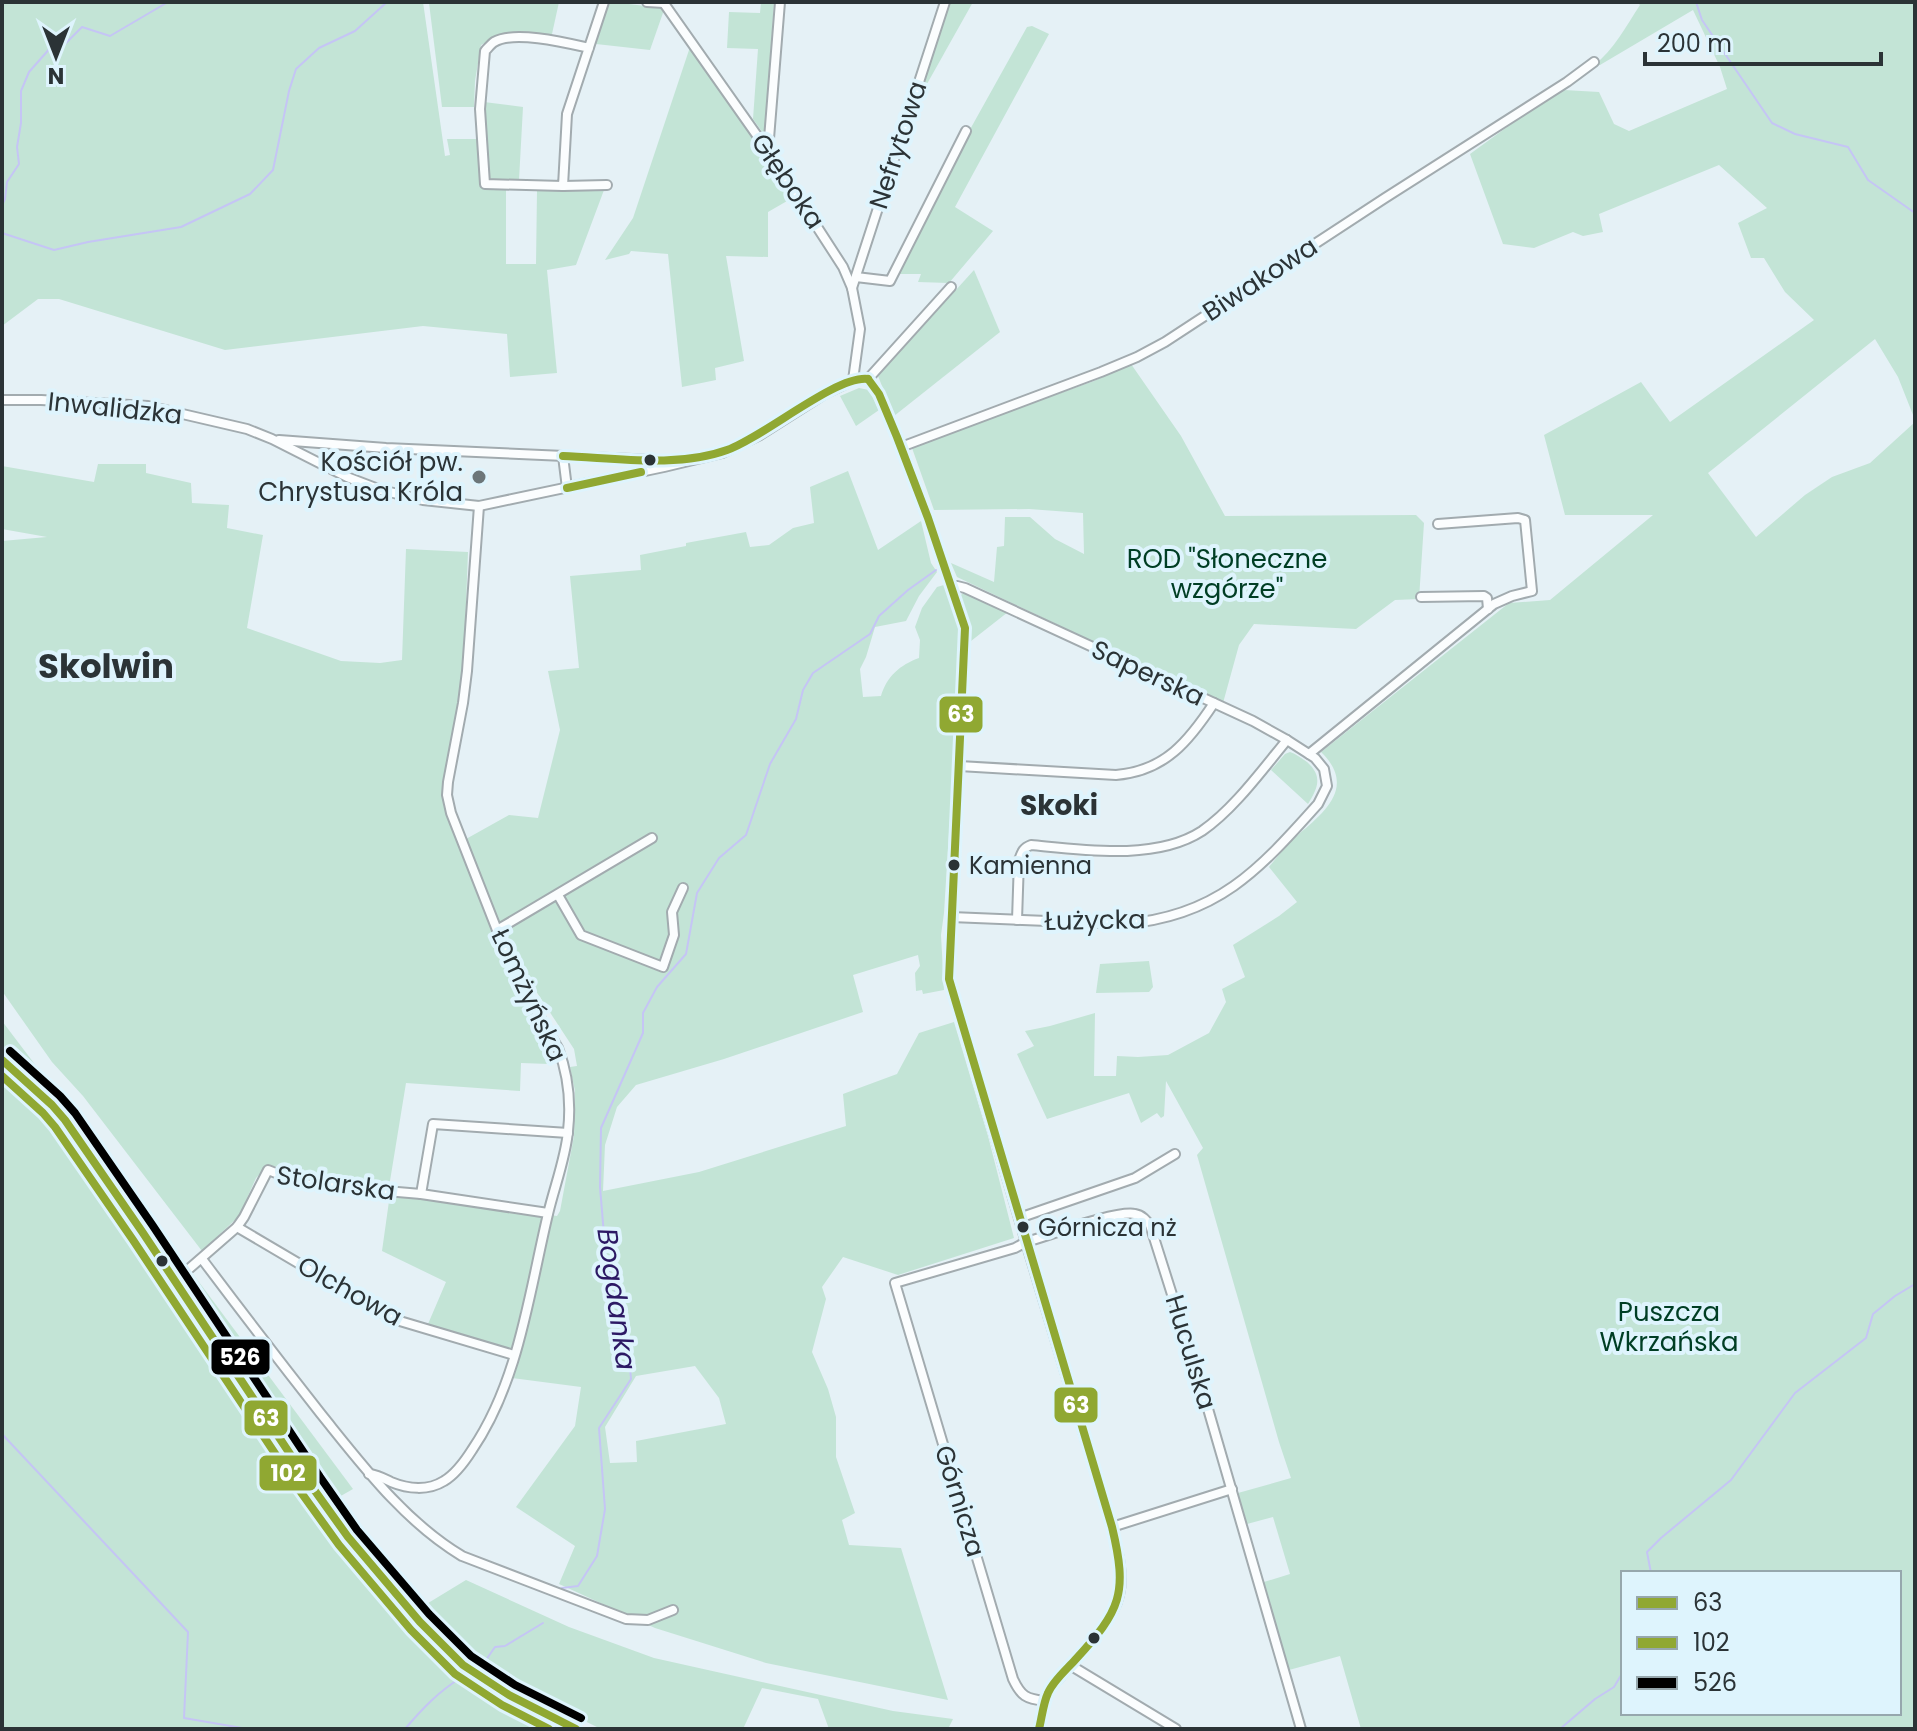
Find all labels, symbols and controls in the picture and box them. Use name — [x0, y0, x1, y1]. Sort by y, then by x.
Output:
north arrow — [16, 16, 96, 96]
scale bar — [1645, 16, 1881, 66]
text: 200 m — [1657, 27, 1732, 60]
text: N — [48, 60, 64, 91]
street label: Nefrytowa — [860, 77, 936, 213]
street label: Głęboka — [743, 126, 833, 236]
street label: Biwakowa — [1196, 228, 1324, 330]
street label: Inwalidzka — [46, 383, 184, 433]
place label: Kościół pw. Chrystusa Króla — [258, 444, 463, 510]
unlabelled marker — [642, 452, 658, 468]
marker: Kościół pw. Chrystusa Króla — [470, 468, 488, 486]
park label: ROD "Słoneczne wzgórze" — [1127, 541, 1327, 607]
street label: Saperska — [1086, 631, 1210, 715]
district label: Skolwin — [38, 642, 174, 690]
line badge: 63 — [938, 695, 984, 734]
text: 63 — [947, 699, 975, 730]
district label: Skoki — [1020, 786, 1098, 825]
place label: Kamienna — [969, 849, 1092, 882]
marker: Kamienna — [946, 857, 962, 873]
street label: Łużycka — [1044, 901, 1146, 939]
street label: Łomżyńska — [483, 923, 575, 1067]
street label: Stolarska — [274, 1157, 398, 1209]
place label: Górnicza nż — [1038, 1211, 1177, 1244]
marker: Górnicza nż — [1015, 1219, 1031, 1235]
water label: Bogdanka — [587, 1225, 646, 1373]
street label: Olchowa — [291, 1247, 409, 1335]
unlabelled marker — [154, 1253, 170, 1269]
street label: Huculska — [1157, 1290, 1225, 1414]
park label: Puszcza Wkrzańska — [1599, 1294, 1739, 1360]
line badge: 526 — [210, 1338, 271, 1376]
text: 526 — [220, 1342, 260, 1373]
line badge: 63 — [1053, 1386, 1099, 1424]
text: 63 — [1062, 1390, 1090, 1421]
line badge: 63 — [243, 1399, 289, 1437]
text: 63 — [252, 1403, 280, 1434]
street label: Górnicza — [926, 1441, 994, 1561]
line badge: 102 — [258, 1454, 318, 1492]
text: 102 — [270, 1458, 306, 1489]
legend — [1621, 1571, 1901, 1715]
text: 63 — [1693, 1586, 1722, 1619]
text: 102 — [1693, 1626, 1730, 1659]
unlabelled marker — [1086, 1630, 1102, 1646]
text: 526 — [1693, 1666, 1737, 1699]

